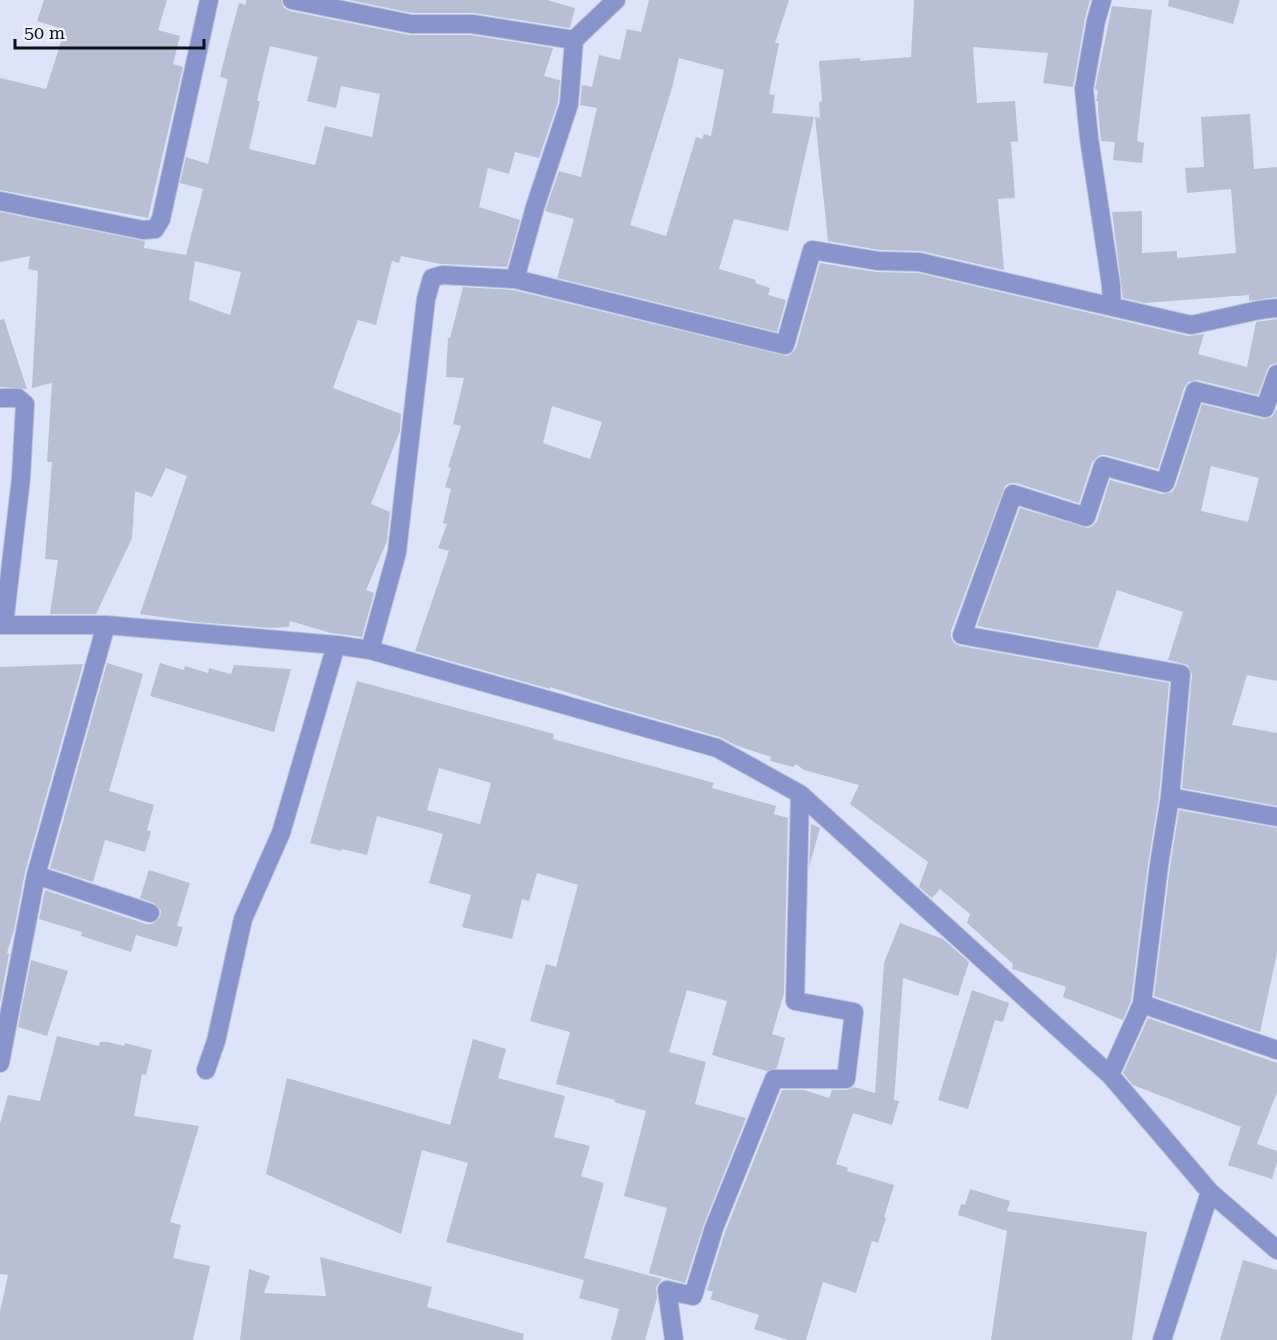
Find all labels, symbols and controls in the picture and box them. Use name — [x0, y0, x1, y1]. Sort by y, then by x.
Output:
scale bar — [15, 12, 204, 50]
text: 50 m — [24, 22, 65, 43]

